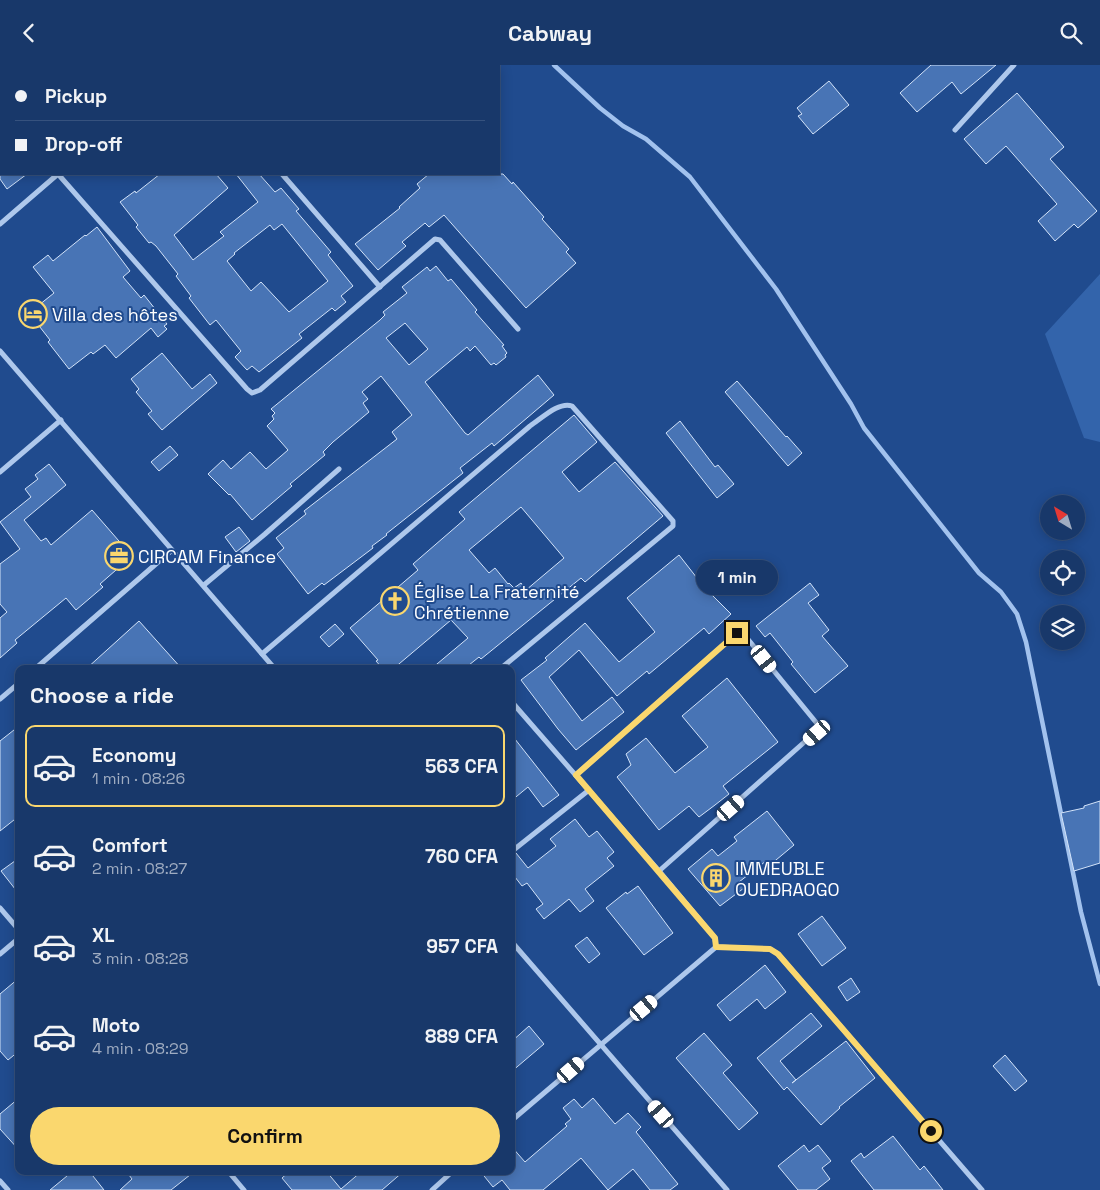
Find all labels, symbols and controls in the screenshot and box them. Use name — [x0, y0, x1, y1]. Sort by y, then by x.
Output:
icon: back — [15, 19, 43, 47]
text: Cabway — [508, 19, 592, 47]
icon: search — [1057, 19, 1085, 47]
text: Pickup — [45, 84, 107, 109]
text: Drop-off — [45, 132, 123, 157]
hotel icon: Villa des hôtes — [18, 299, 48, 329]
place label: Villa des hôtes — [52, 303, 178, 326]
north arrow — [1040, 495, 1085, 540]
map controls — [1040, 495, 1085, 650]
office icon: CIRCAM Finance — [104, 541, 134, 571]
place label: CIRCAM Finance — [138, 545, 276, 568]
button: locate — [1040, 550, 1085, 595]
callout: 1 min — [696, 561, 778, 595]
text: 1 min — [717, 567, 757, 588]
place label: Église La Fraternité Chrétienne — [414, 580, 580, 624]
church icon: Église La Fraternité Chrétienne — [380, 586, 410, 616]
button: layers — [1040, 605, 1085, 650]
route end — [726, 622, 748, 644]
car — [748, 643, 779, 675]
text: Choose a ride — [30, 681, 174, 709]
car — [800, 717, 833, 749]
text: Economy — [92, 743, 176, 768]
icon: car — [32, 744, 77, 789]
text: 563 CFA — [425, 754, 498, 779]
text: 1 min · 08:26 — [92, 768, 185, 789]
car — [714, 792, 747, 824]
text: Comfort — [92, 833, 168, 858]
icon: car — [32, 834, 77, 879]
text: 760 CFA — [425, 844, 498, 869]
place label: IMMEUBLE OUEDRAOGO — [735, 857, 840, 901]
text: 2 min · 08:27 — [92, 858, 187, 879]
building icon: IMMEUBLE OUEDRAOGO — [701, 863, 731, 893]
text: XL — [92, 923, 115, 948]
icon: car — [32, 924, 77, 969]
text: 957 CFA — [426, 934, 498, 959]
text: 3 min · 08:28 — [92, 948, 188, 969]
car — [627, 993, 660, 1023]
text: Moto — [92, 1013, 140, 1038]
icon: car — [32, 1014, 77, 1059]
text: 889 CFA — [425, 1024, 498, 1049]
text: 4 min · 08:29 — [92, 1038, 189, 1059]
car — [554, 1054, 587, 1086]
car — [645, 1098, 676, 1130]
button: Confirm — [30, 1107, 500, 1165]
route start — [920, 1120, 942, 1142]

